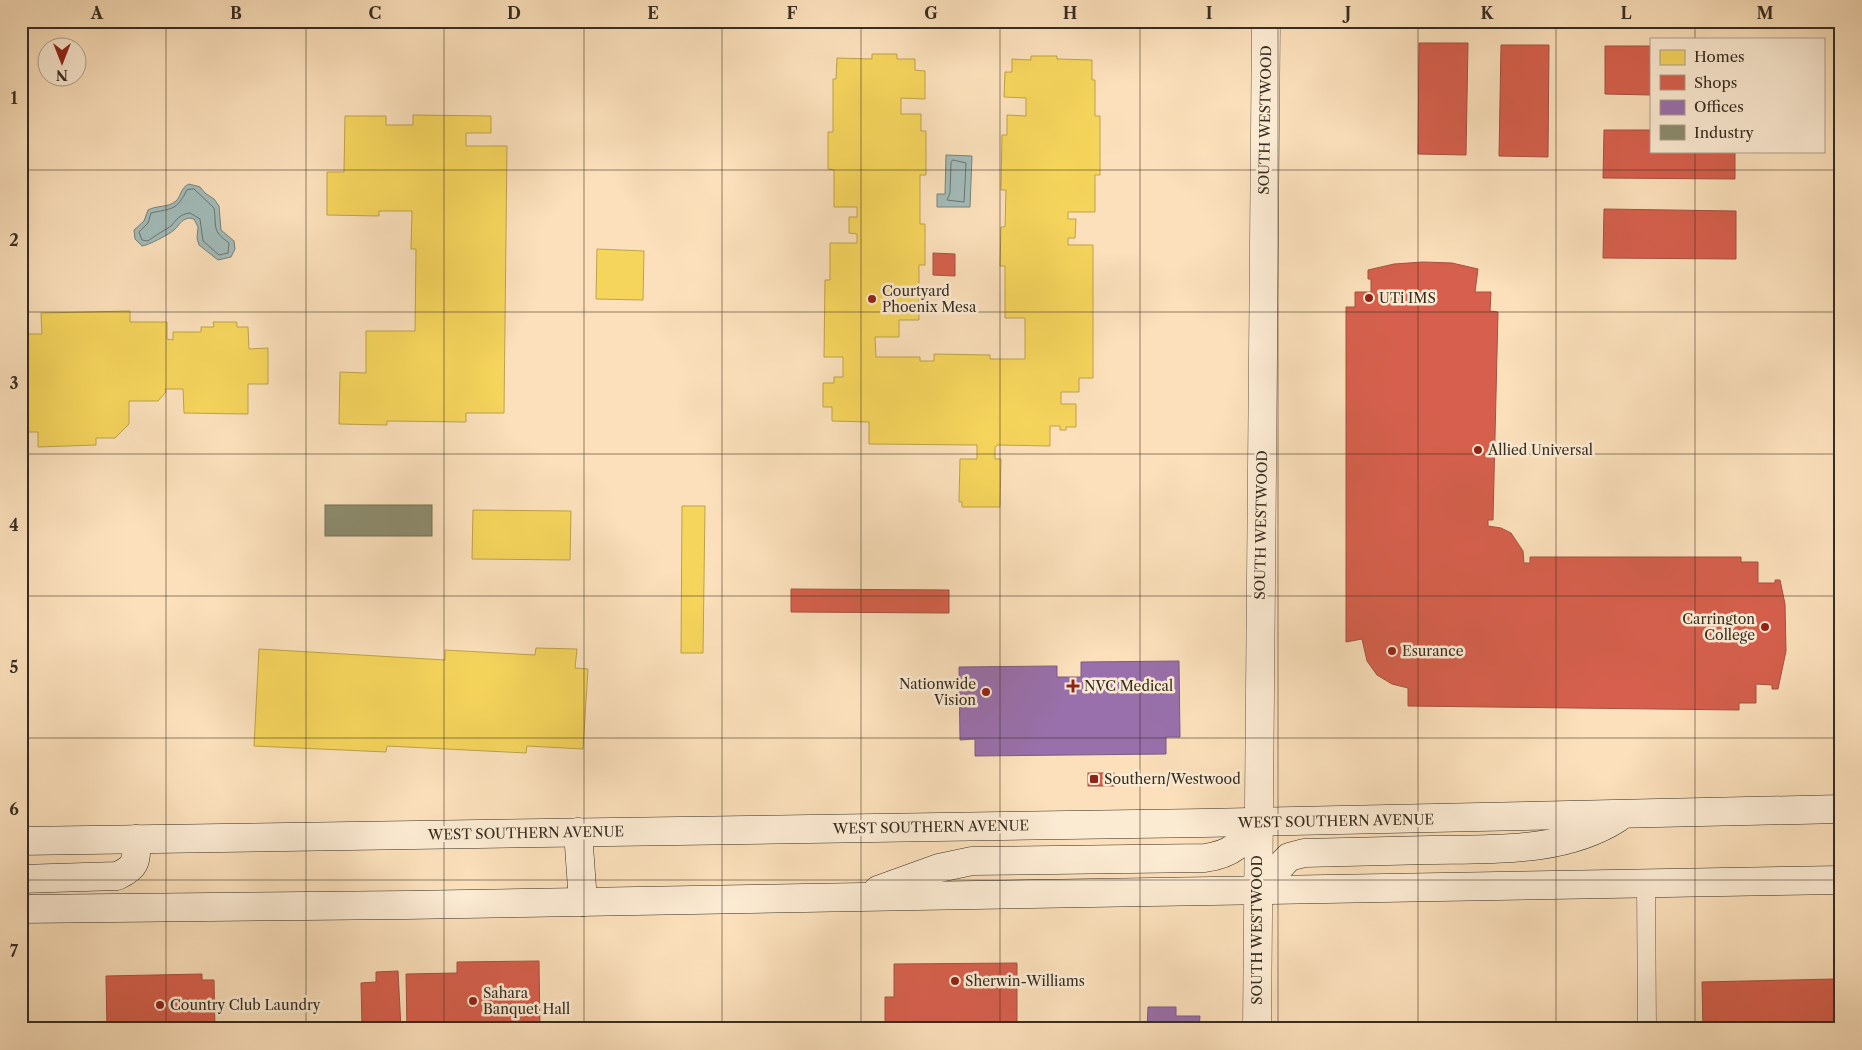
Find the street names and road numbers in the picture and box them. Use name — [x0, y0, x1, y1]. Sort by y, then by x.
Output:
street label: SOUTH WESTWOOD — [1255, 45, 1275, 195]
street label: SOUTH WESTWOOD — [1251, 450, 1271, 600]
street label: WEST SOUTHERN AVENUE — [1237, 810, 1434, 832]
street label: WEST SOUTHERN AVENUE — [832, 816, 1029, 838]
street label: WEST SOUTHERN AVENUE — [427, 822, 624, 844]
street label: SOUTH WESTWOOD — [1248, 855, 1266, 1005]

